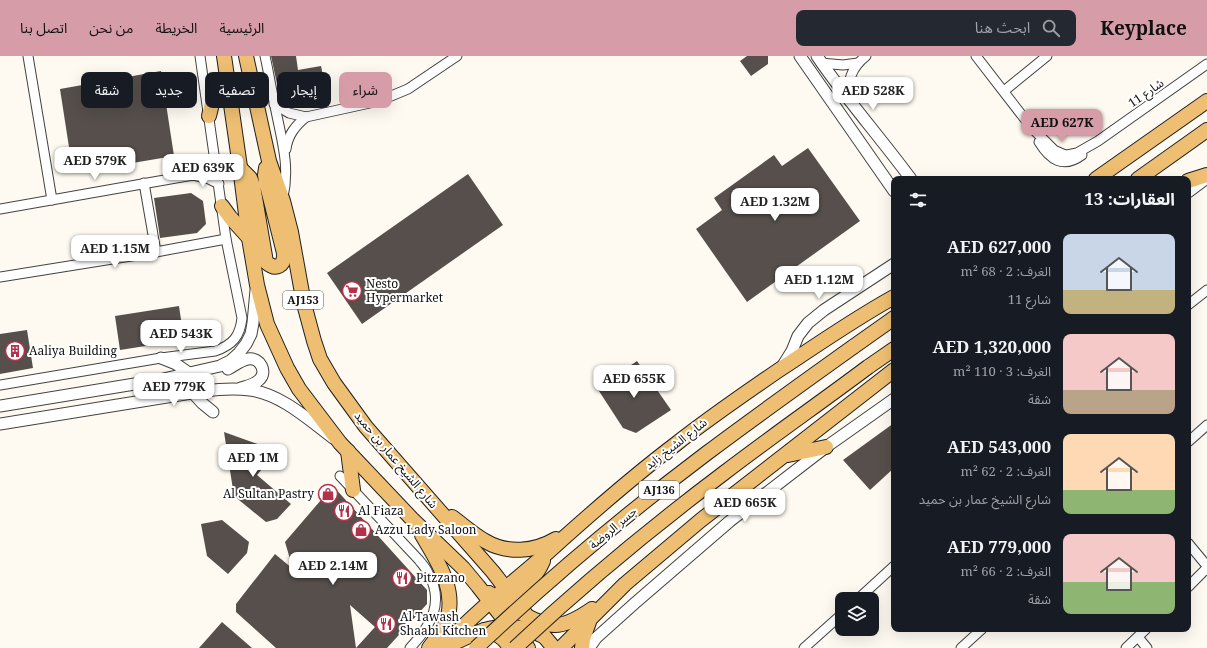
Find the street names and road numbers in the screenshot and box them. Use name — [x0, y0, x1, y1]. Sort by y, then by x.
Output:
street label: شارع 11 — [1124, 74, 1168, 112]
road number: AJ153 — [283, 291, 323, 309]
street label: شارع الشيخ عمار بن حميد — [350, 407, 442, 513]
street label: شارع الشيخ زايد — [641, 414, 711, 474]
road number: AJ136 — [639, 481, 679, 499]
street label: جسر الروضة — [585, 502, 640, 553]

